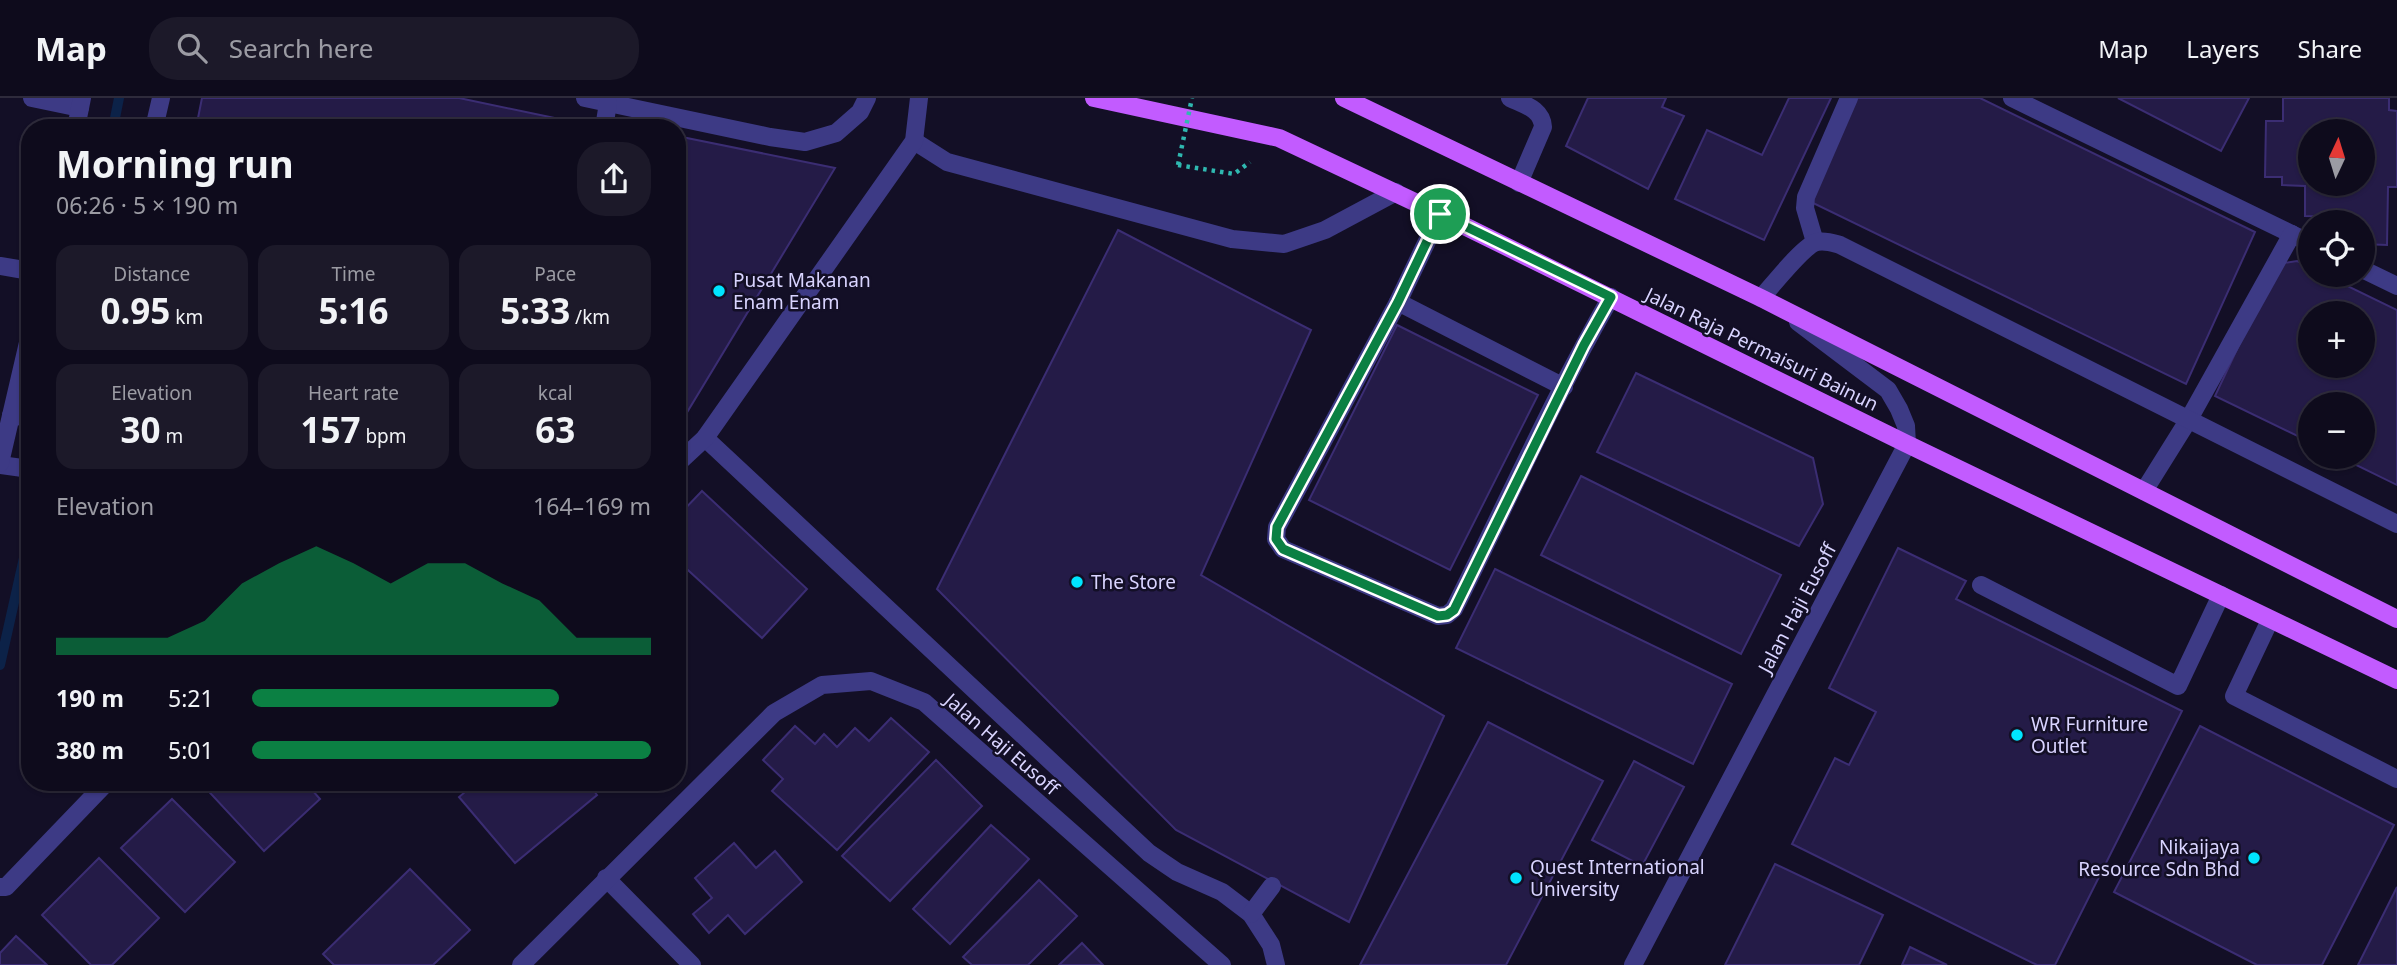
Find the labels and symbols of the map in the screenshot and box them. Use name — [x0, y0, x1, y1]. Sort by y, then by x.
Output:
north arrow — [2298, 119, 2375, 196]
pin — [1410, 184, 1470, 244]
place label: Pusat Makanan Enam Enam — [733, 267, 871, 315]
street label: Jalan Raja Permaisuri Bainun — [1639, 280, 1883, 417]
marker: Pusat Makanan Enam Enam — [711, 283, 727, 299]
street label: Jalan Haji Eusoff — [1751, 538, 1843, 679]
place label: The Store — [1091, 569, 1176, 595]
marker: The Store — [1069, 574, 1085, 590]
street label: Jalan Haji Eusoff — [938, 686, 1065, 802]
place label: WR Furniture Outlet — [2031, 711, 2148, 759]
marker: WR Furniture Outlet — [2009, 727, 2025, 743]
place label: Nikaijaya Resource Sdn Bhd — [2078, 834, 2240, 882]
marker: Nikaijaya Resource Sdn Bhd — [2246, 850, 2262, 866]
place label: Quest International University — [1530, 854, 1705, 902]
marker: Quest International University — [1508, 870, 1524, 886]

